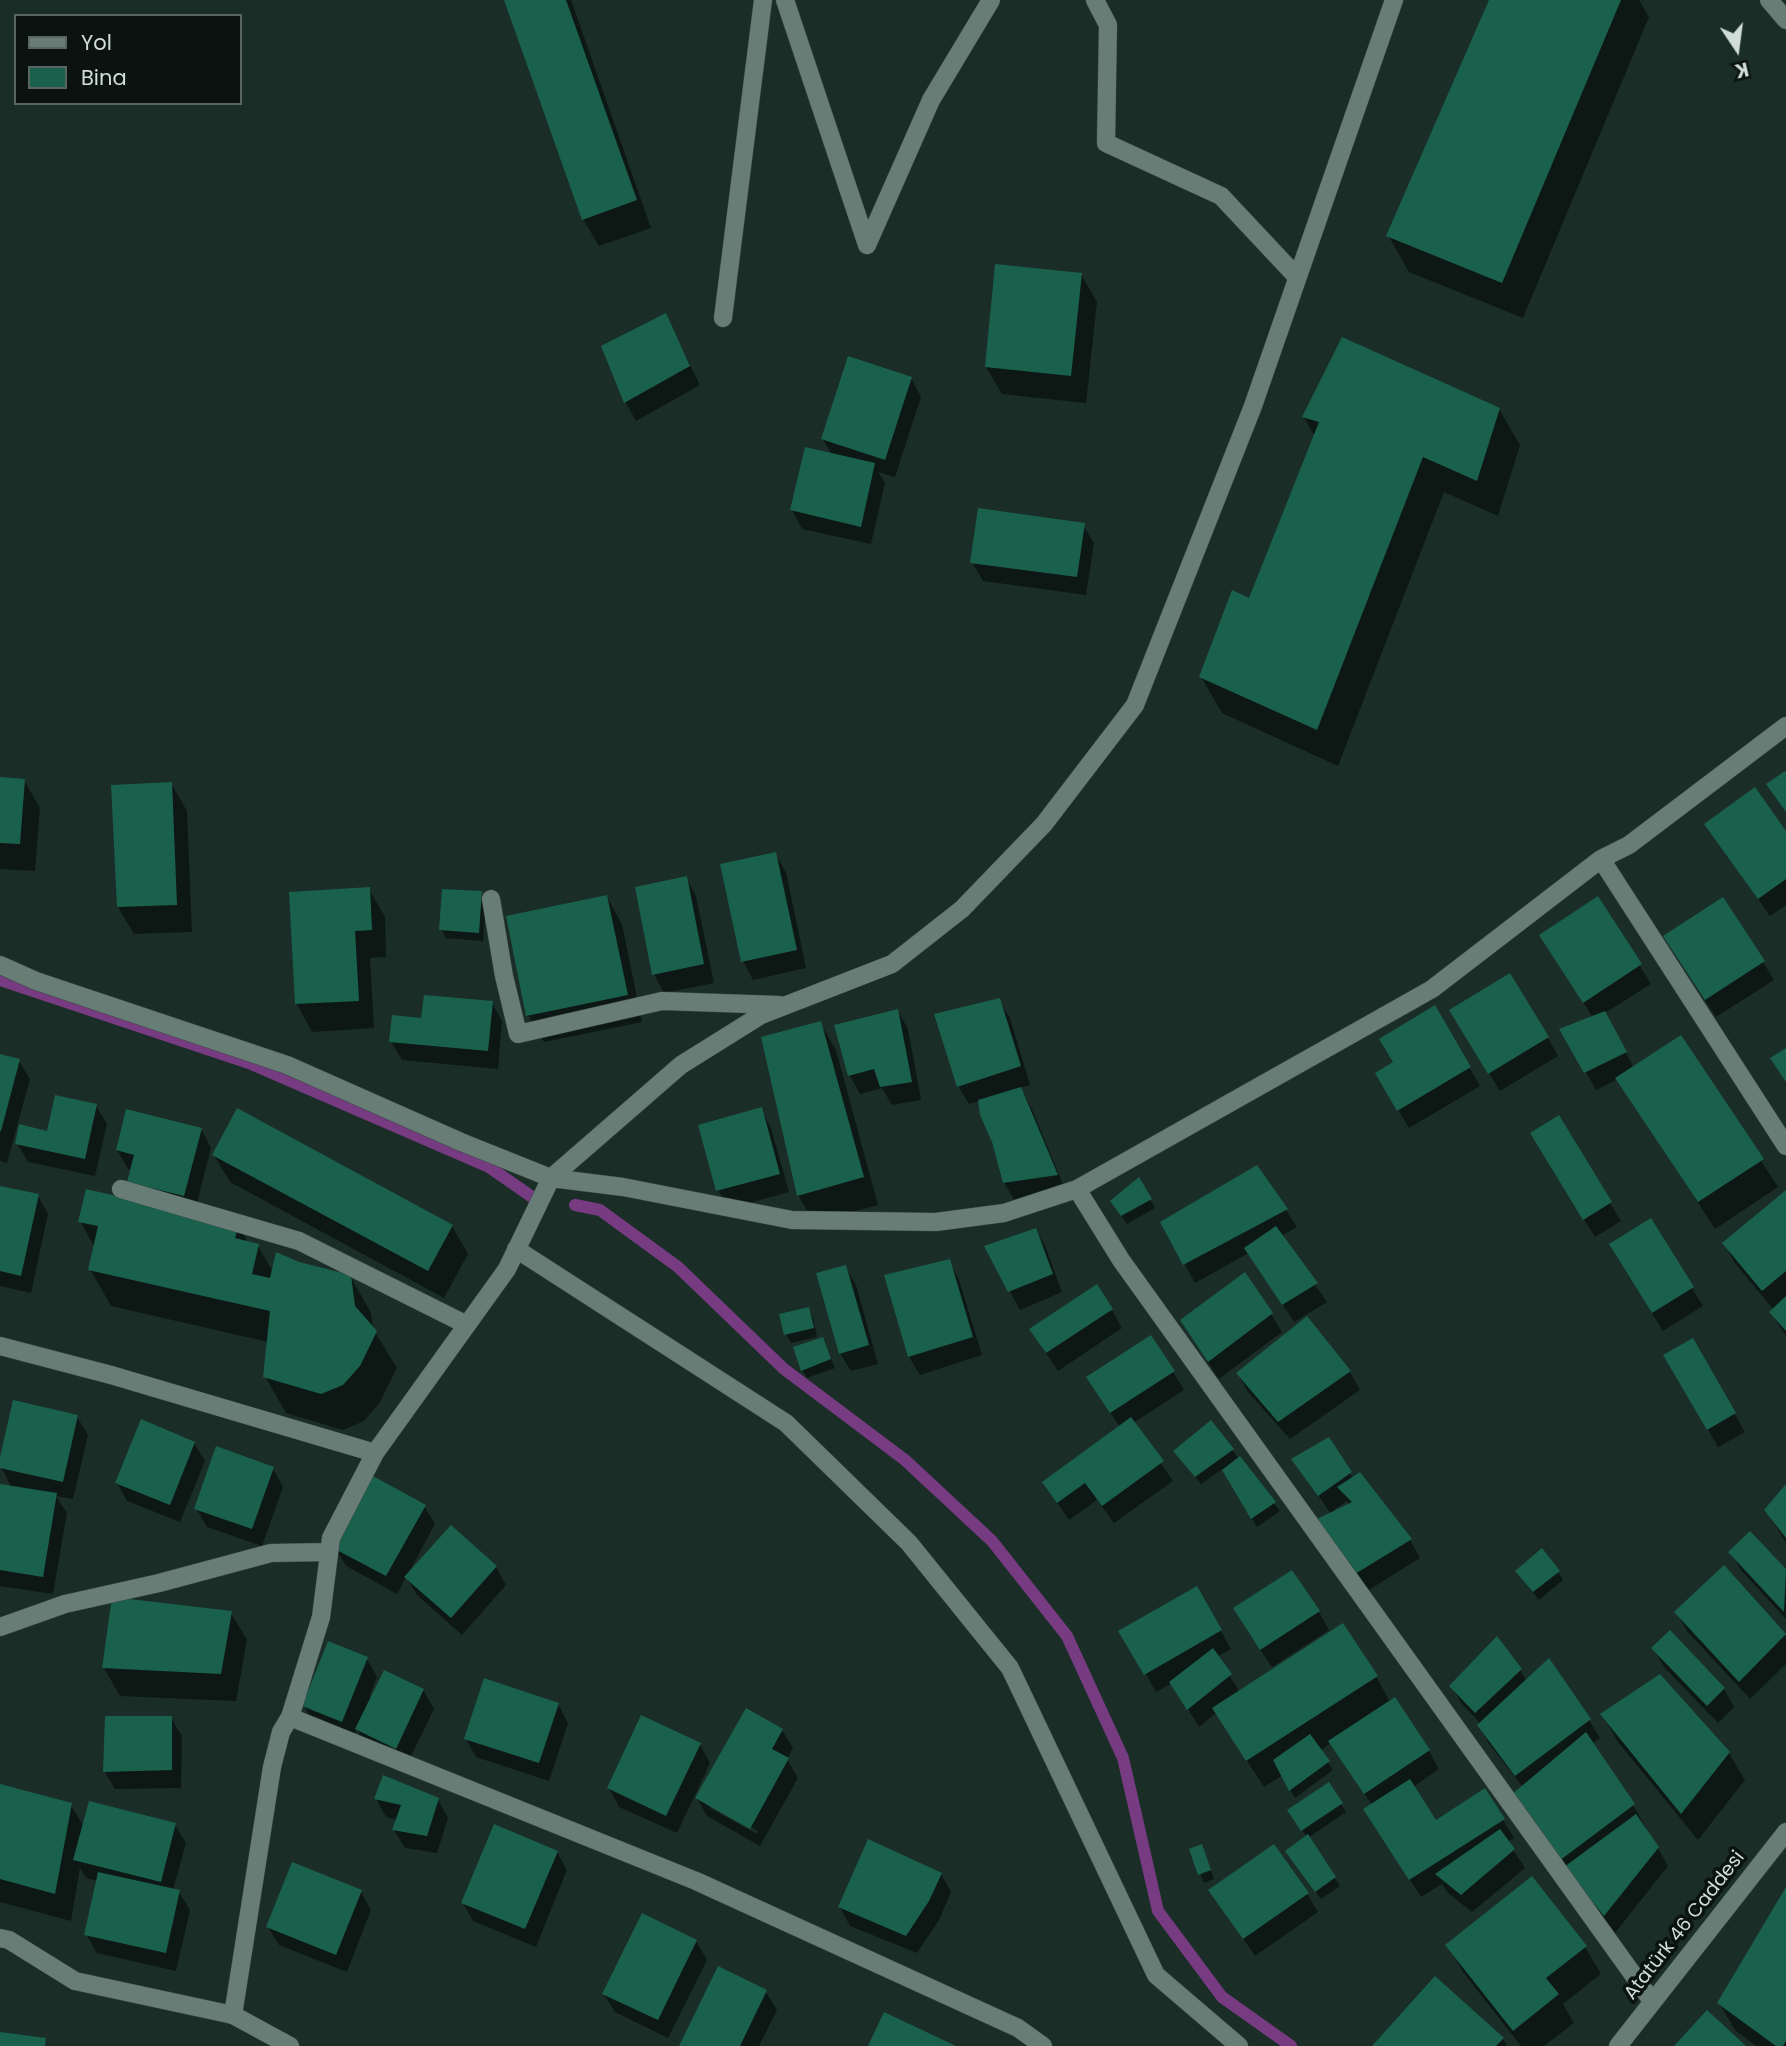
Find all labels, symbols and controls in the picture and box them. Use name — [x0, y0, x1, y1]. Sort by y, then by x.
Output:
legend — [14, 14, 242, 105]
north arrow — [1702, 14, 1772, 84]
text: Yol — [81, 28, 112, 57]
text: K — [1732, 55, 1751, 85]
text: Bina — [81, 63, 127, 92]
street label: Atatürk 46 Caddesi — [1620, 1847, 1750, 2005]

